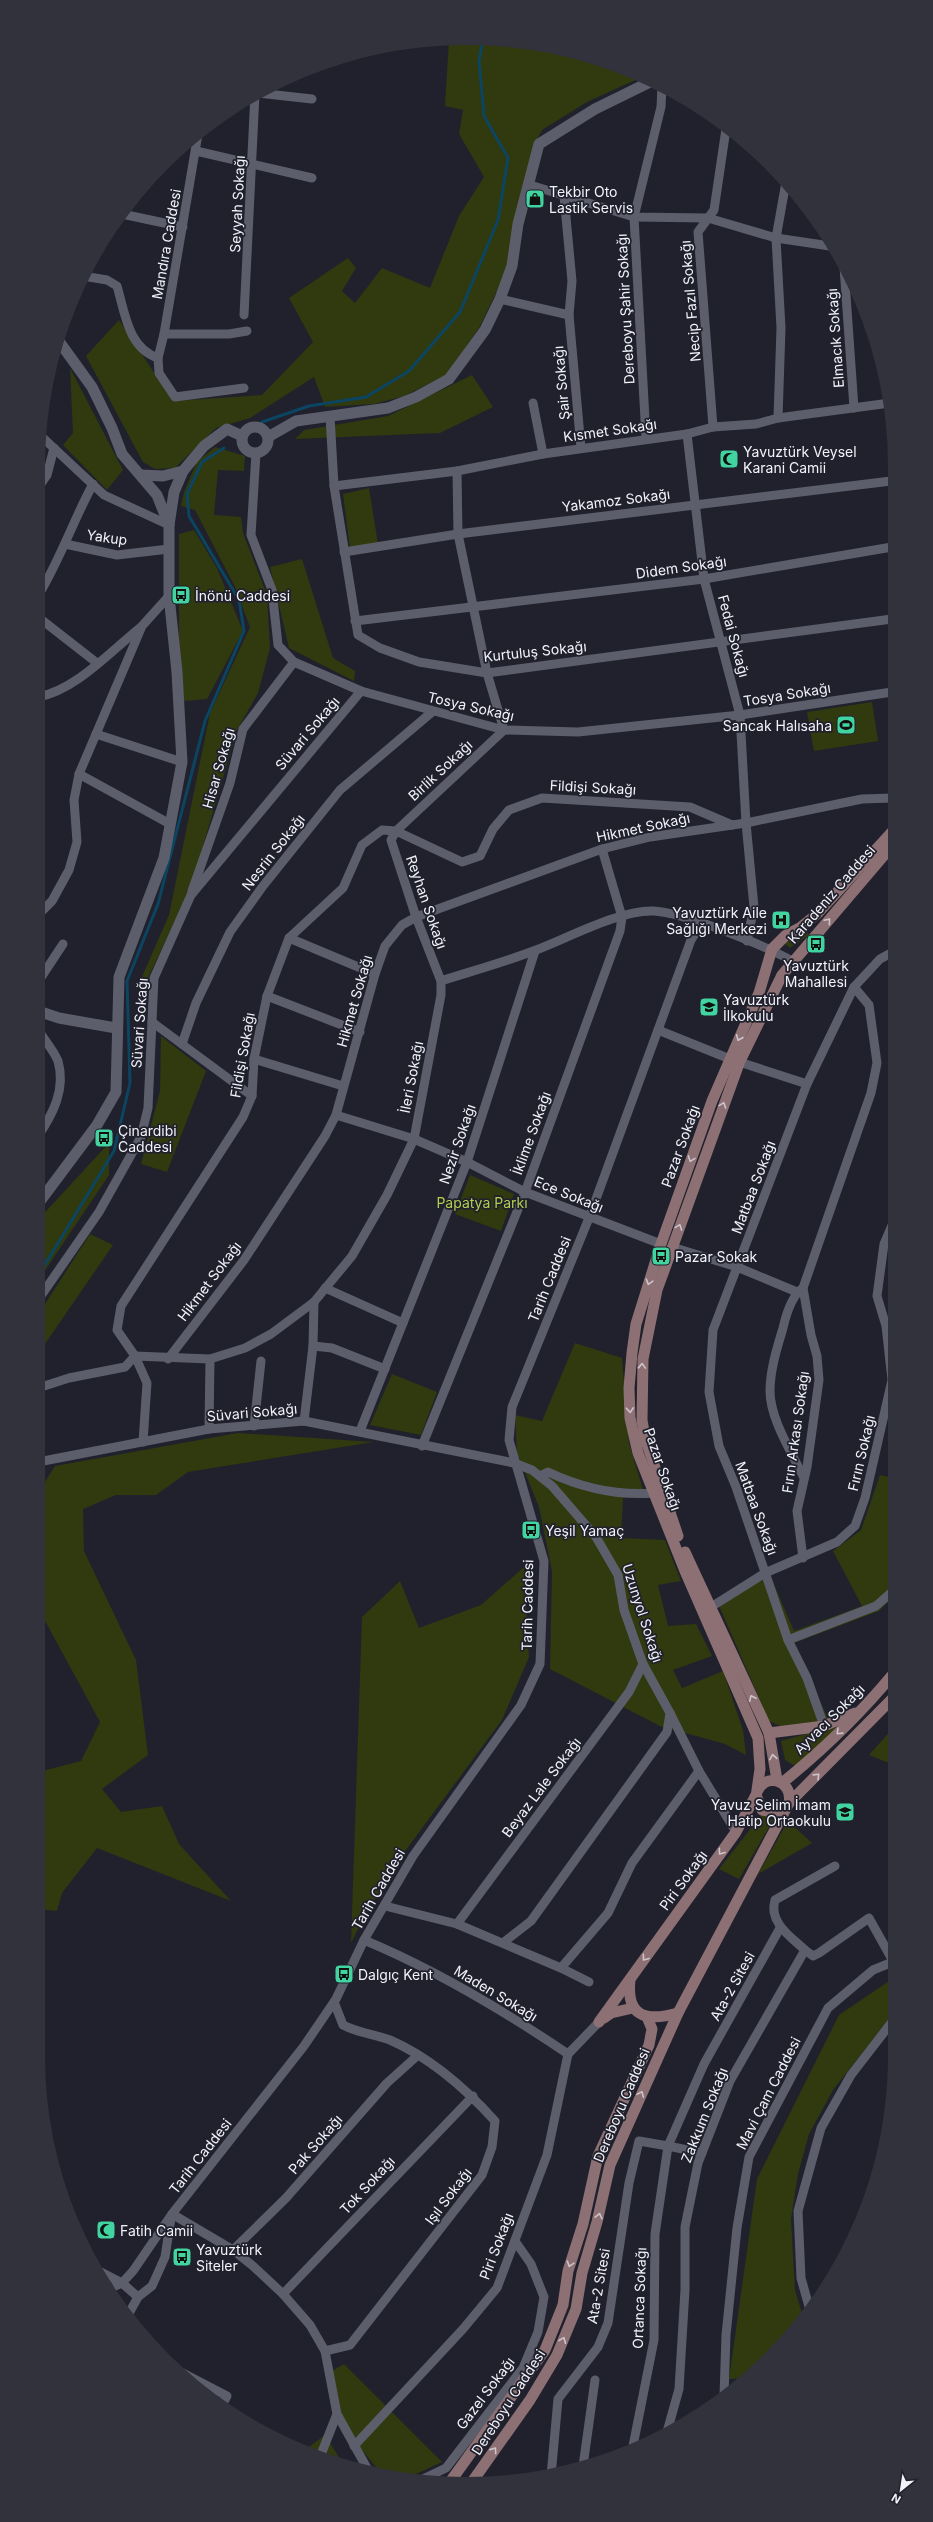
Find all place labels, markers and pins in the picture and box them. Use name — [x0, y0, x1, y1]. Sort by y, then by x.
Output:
place label: Tekbir Oto Lastik Servis — [549, 183, 633, 216]
shop icon: Tekbir Oto Lastik Servis — [524, 188, 546, 210]
place label: Yavuztürk Veysel Karani Camii — [743, 443, 857, 476]
mosque icon: Yavuztürk Veysel Karani Camii — [718, 448, 740, 470]
bus stop icon: İnönü Caddesi — [170, 584, 192, 606]
place label: İnönü Caddesi — [195, 587, 290, 604]
sports icon: Sancak Halısaha — [835, 714, 857, 736]
place label: Sancak Halısaha — [723, 717, 832, 734]
place label: Yavuztürk Aile Sağlığı Merkezi — [666, 904, 767, 937]
hospital icon: Yavuztürk Aile Sağlığı Merkezi — [770, 909, 792, 931]
bus stop icon: Yavuztürk Mahallesi — [805, 933, 827, 955]
place label: Yavuztürk Mahallesi — [783, 957, 849, 990]
place label: Yavuztürk İlkokulu — [723, 991, 789, 1024]
school or university icon: Yavuztürk İlkokulu — [698, 996, 720, 1018]
place label: Çinardibi Caddesi — [118, 1122, 177, 1155]
bus stop icon: Çinardibi Caddesi — [93, 1127, 115, 1149]
bus stop icon: Pazar Sokak — [650, 1245, 672, 1267]
place label: Pazar Sokak — [675, 1248, 758, 1265]
bus stop icon: Yeşil Yamaç — [520, 1519, 542, 1541]
place label: Yeşil Yamaç — [545, 1522, 624, 1539]
place label: Yavuz Selim İmam Hatip Ortaokulu — [711, 1796, 831, 1829]
school or university icon: Yavuz Selim İmam Hatip Ortaokulu — [834, 1801, 856, 1823]
bus stop icon: Dalgıç Kent — [333, 1963, 355, 1985]
place label: Dalgıç Kent — [358, 1966, 434, 1983]
mosque icon: Fatih Camii — [95, 2219, 117, 2241]
place label: Fatih Camii — [120, 2222, 193, 2239]
place label: Yavuztürk Siteler — [196, 2241, 262, 2274]
bus stop icon: Yavuztürk Siteler — [171, 2246, 193, 2268]

